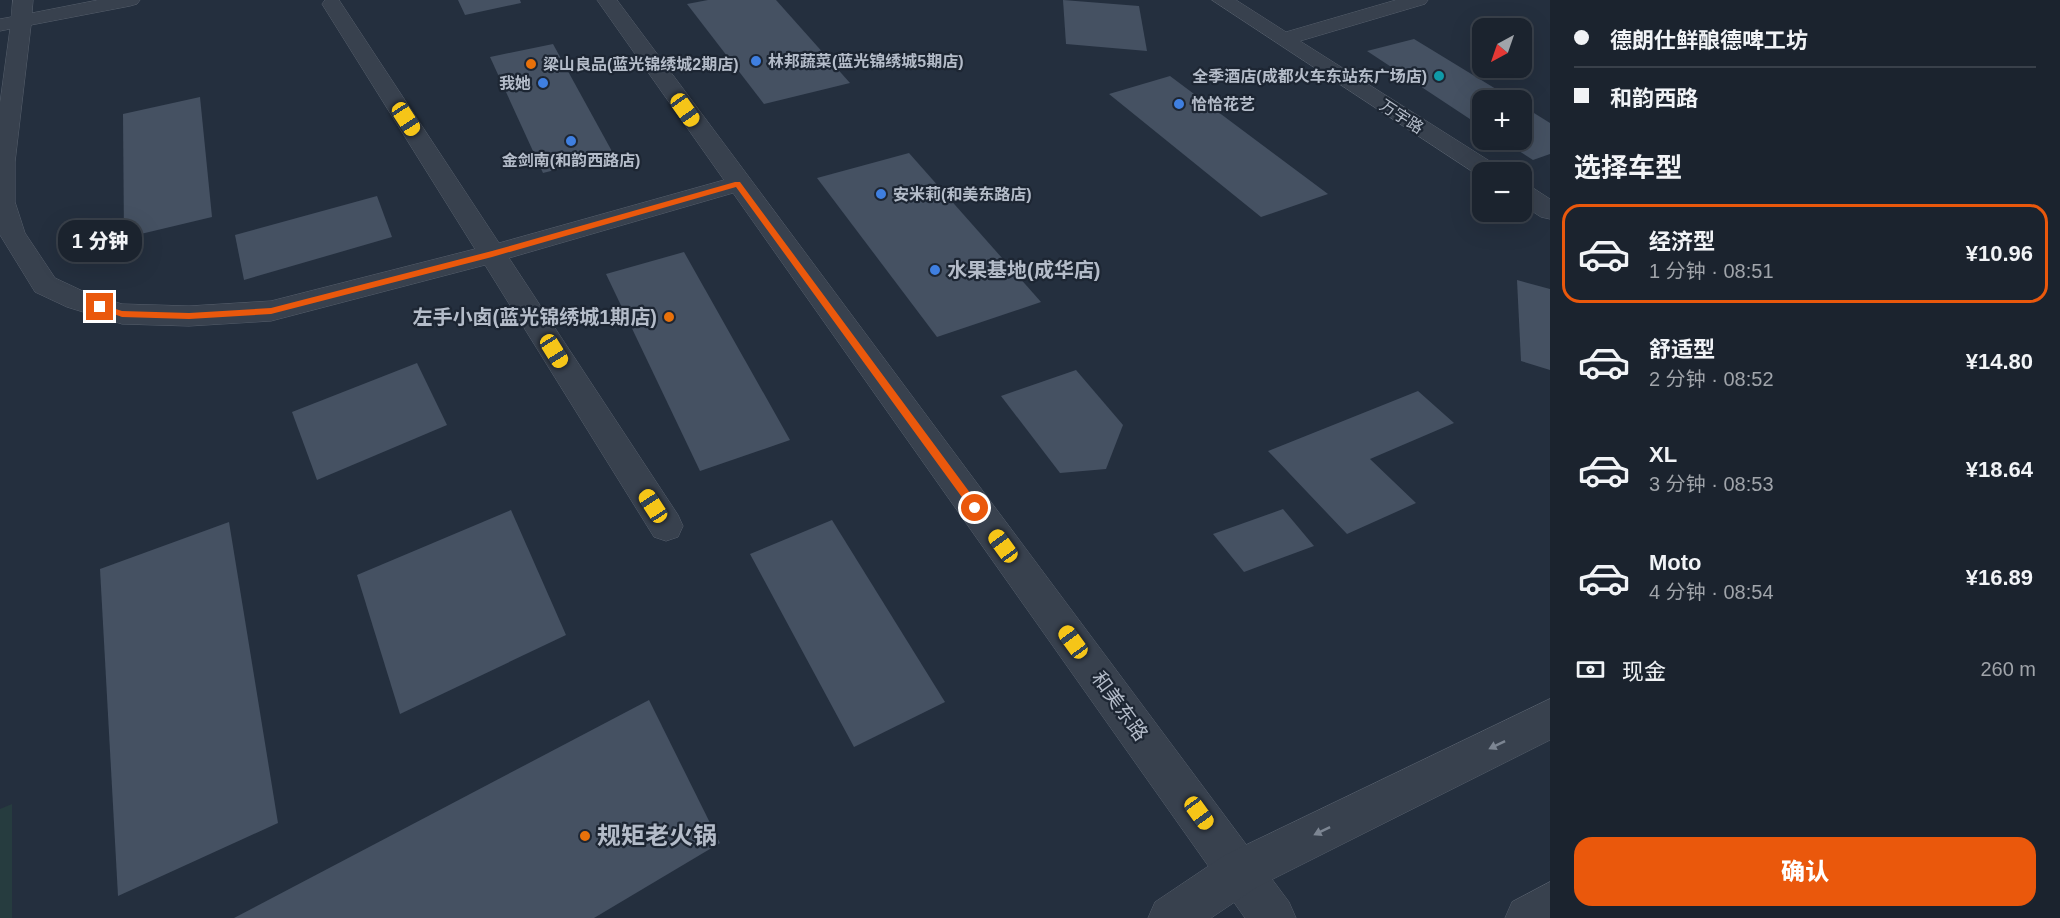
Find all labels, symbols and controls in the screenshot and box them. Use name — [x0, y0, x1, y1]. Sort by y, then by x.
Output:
north arrow — [1472, 18, 1532, 78]
map controls — [1472, 18, 1532, 222]
text: 德朗仕鲜酿德啤工坊 — [1610, 28, 1808, 53]
place label: 林邦蔬菜(蓝光锦绣城5期店) — [768, 52, 964, 70]
marker: 林邦蔬菜(蓝光锦绣城5期店) — [749, 54, 763, 68]
place label: 梁山良品(蓝光锦绣城2期店) — [543, 55, 739, 73]
marker: 梁山良品(蓝光锦绣城2期店) — [524, 57, 538, 71]
place label: 全季酒店(成都火车东站东广场店) — [1192, 67, 1427, 85]
marker: 全季酒店(成都火车东站东广场店) — [1432, 69, 1446, 83]
place label: 我她 — [499, 74, 531, 92]
marker: 我她 — [536, 76, 550, 90]
text: 和韵西路 — [1610, 86, 1698, 111]
car — [667, 90, 703, 130]
button: + — [1472, 90, 1532, 150]
place label: 恰恰花艺 — [1191, 95, 1255, 113]
street label: 万宇路 — [1377, 96, 1426, 137]
marker: 恰恰花艺 — [1172, 97, 1186, 111]
car — [389, 99, 423, 139]
marker: 金剑南(和韵西路店) — [564, 134, 578, 148]
place label: 金剑南(和韵西路店) — [502, 152, 640, 169]
text: 选择车型 — [1574, 153, 1682, 183]
button: − — [1472, 162, 1532, 222]
place label: 安米莉(和美东路店) — [893, 186, 1032, 203]
marker: 安米莉(和美东路店) — [874, 187, 888, 201]
callout: 1 分钟 — [58, 220, 142, 262]
icon: car — [1577, 227, 1631, 281]
text: 经济型 — [1649, 229, 1715, 254]
text: 1 分钟 — [72, 230, 128, 252]
text: ¥10.96 — [1966, 241, 2033, 266]
place label: 水果基地(成华店) — [947, 259, 1100, 281]
text: 1 分钟 · 08:51 — [1649, 260, 1774, 282]
marker: 水果基地(成华店) — [928, 263, 942, 277]
route end — [86, 293, 113, 320]
place label: 左手小卤(蓝光锦绣城1期店) — [413, 306, 657, 328]
marker: 左手小卤(蓝光锦绣城1期店) — [662, 310, 676, 324]
car — [537, 331, 571, 371]
icon: car — [1577, 335, 1631, 389]
text: 舒适型 — [1649, 337, 1715, 362]
text: ¥14.80 — [1966, 349, 2033, 374]
text: 2 分钟 · 08:52 — [1649, 368, 1774, 390]
text: XL — [1649, 442, 1677, 467]
icon: car — [1577, 443, 1631, 497]
text: ¥18.64 — [1966, 457, 2033, 482]
text: 3 分钟 · 08:53 — [1649, 473, 1774, 495]
car — [636, 486, 670, 526]
route start — [961, 494, 988, 521]
car — [985, 526, 1021, 566]
text: Moto — [1649, 550, 1702, 575]
icon: car — [1577, 551, 1631, 605]
text: ¥16.89 — [1966, 565, 2033, 590]
text: 4 分钟 · 08:54 — [1649, 581, 1774, 603]
car — [1055, 622, 1091, 662]
icon: cash — [1574, 653, 1607, 686]
text: 260 m — [1980, 658, 2036, 680]
text: 现金 — [1622, 659, 1666, 684]
street label: 和美东路 — [1088, 667, 1152, 745]
one-way arrow — [1489, 741, 1506, 750]
car — [1181, 793, 1217, 833]
place label: 规矩老火锅 — [597, 822, 717, 849]
one-way arrow — [1314, 826, 1331, 835]
marker: 规矩老火锅 — [578, 829, 592, 843]
button: 确认 — [1574, 837, 2036, 906]

